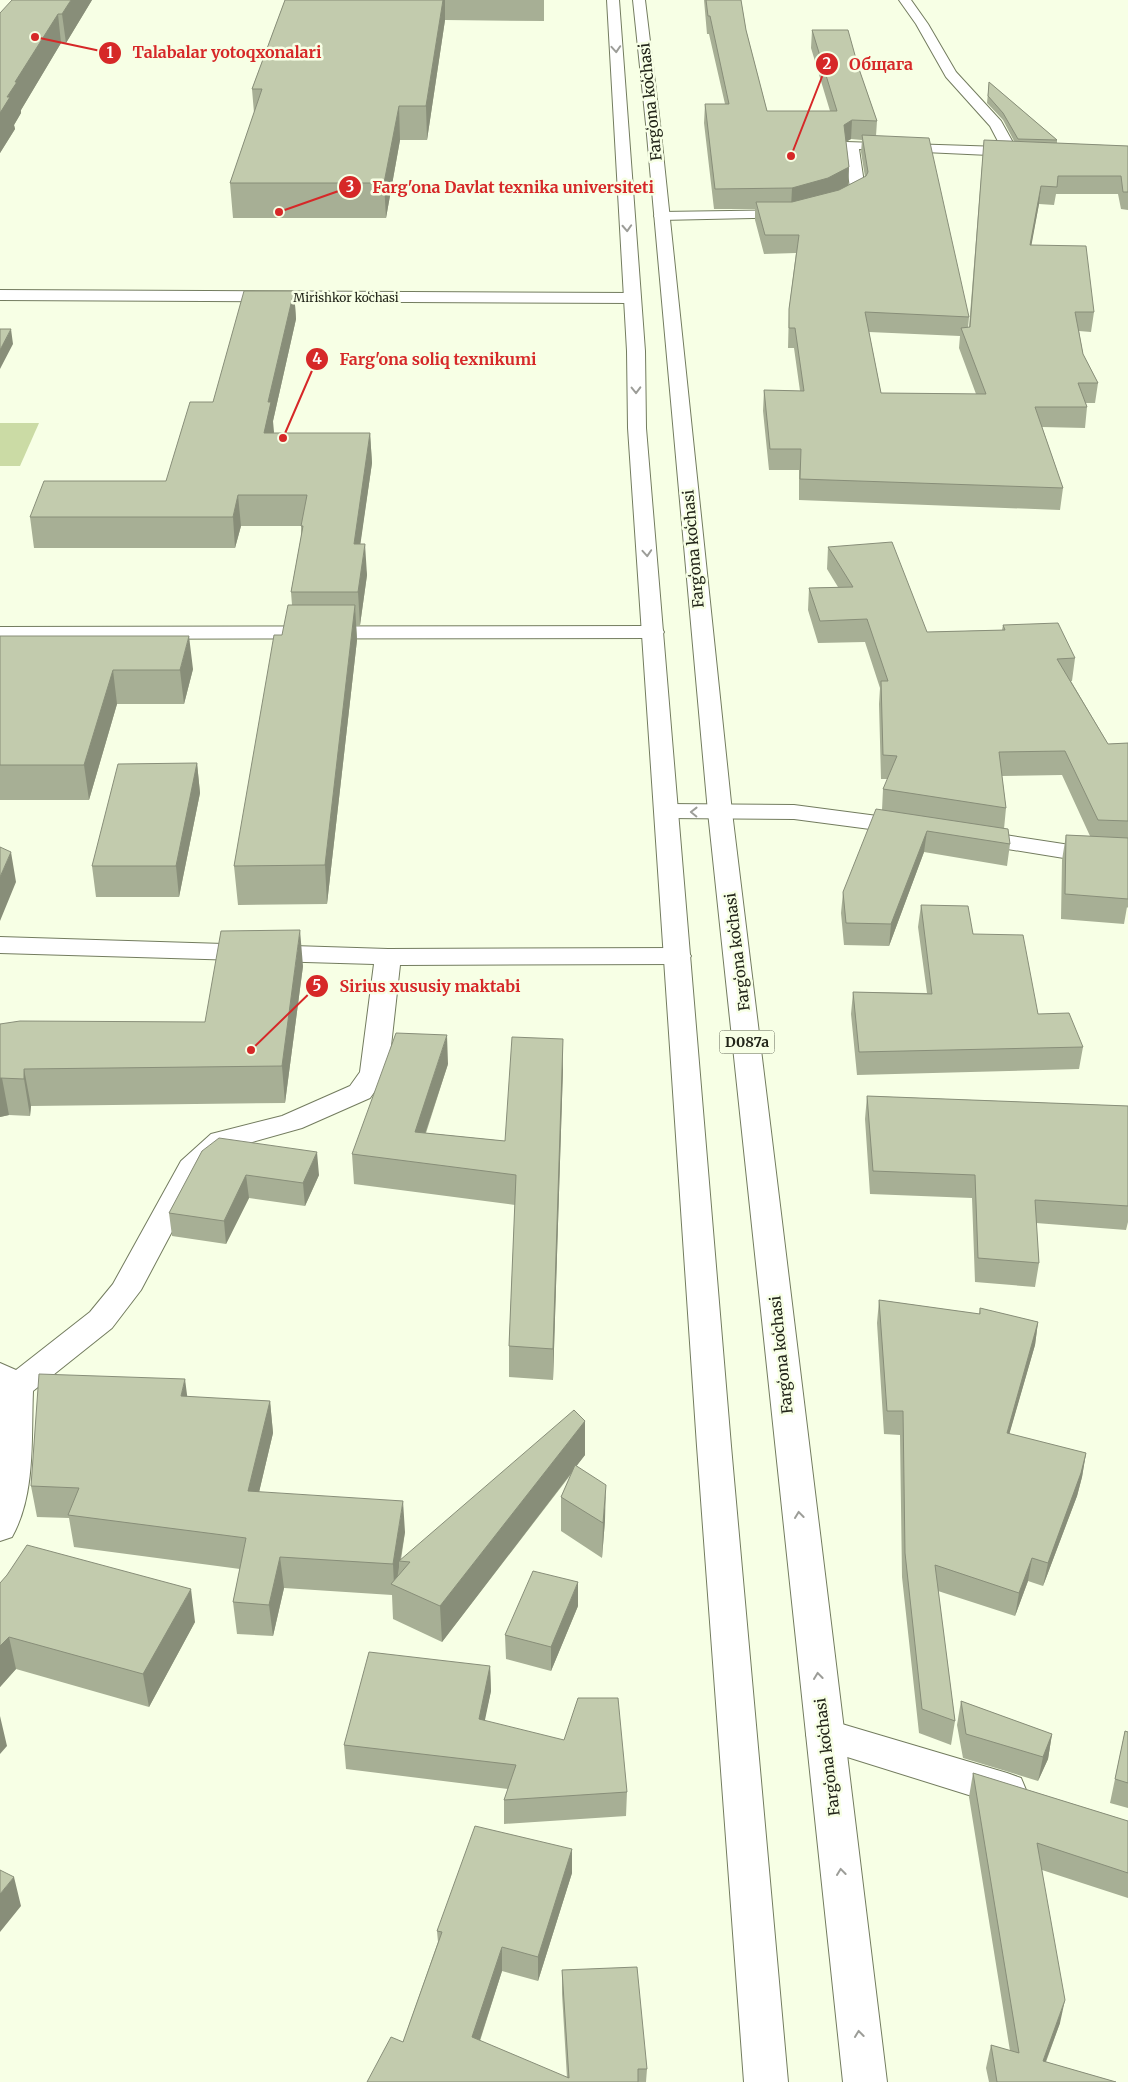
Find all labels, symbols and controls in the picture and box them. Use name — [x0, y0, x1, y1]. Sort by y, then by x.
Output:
callout: Talabalar yotoqxonalari — [97, 37, 331, 68]
text: Talabalar yotoqxonalari — [133, 42, 322, 62]
street label: Fargʻona koʻchasi — [634, 42, 666, 162]
text: 1 — [107, 43, 114, 62]
one-way arrow — [610, 45, 621, 53]
callout: Общага — [815, 49, 923, 80]
text: 2 — [823, 54, 832, 73]
text: Общага — [849, 54, 913, 74]
callout: Farg'ona Davlat texnika universiteti — [338, 172, 664, 203]
text: 3 — [346, 177, 354, 196]
text: Farg'ona Davlat texnika universiteti — [372, 177, 654, 197]
one-way arrow — [621, 225, 632, 233]
street label: Mirishkor koʻchasi — [293, 290, 399, 305]
callout: Farg'ona soliq texnikumi — [304, 344, 546, 375]
text: 4 — [312, 349, 322, 368]
text: Farg'ona soliq texnikumi — [340, 349, 537, 369]
one-way arrow — [631, 387, 642, 395]
street label: Fargʻona koʻchasi — [678, 489, 708, 609]
one-way arrow — [641, 549, 652, 557]
one-way arrow — [690, 807, 698, 817]
street label: Fargʻona koʻchasi — [720, 892, 754, 1012]
callout: Sirius xususiy maktabi — [305, 971, 531, 1002]
text: 5 — [313, 976, 321, 995]
text: Sirius xususiy maktabi — [340, 976, 521, 996]
road number: D087a — [720, 1030, 774, 1054]
street label: Fargʻona koʻchasi — [765, 1295, 797, 1415]
one-way arrow — [794, 1510, 805, 1518]
one-way arrow — [813, 1672, 824, 1680]
street label: Fargʻona koʻchasi — [810, 1697, 844, 1817]
one-way arrow — [836, 1868, 847, 1876]
one-way arrow — [854, 2029, 865, 2037]

